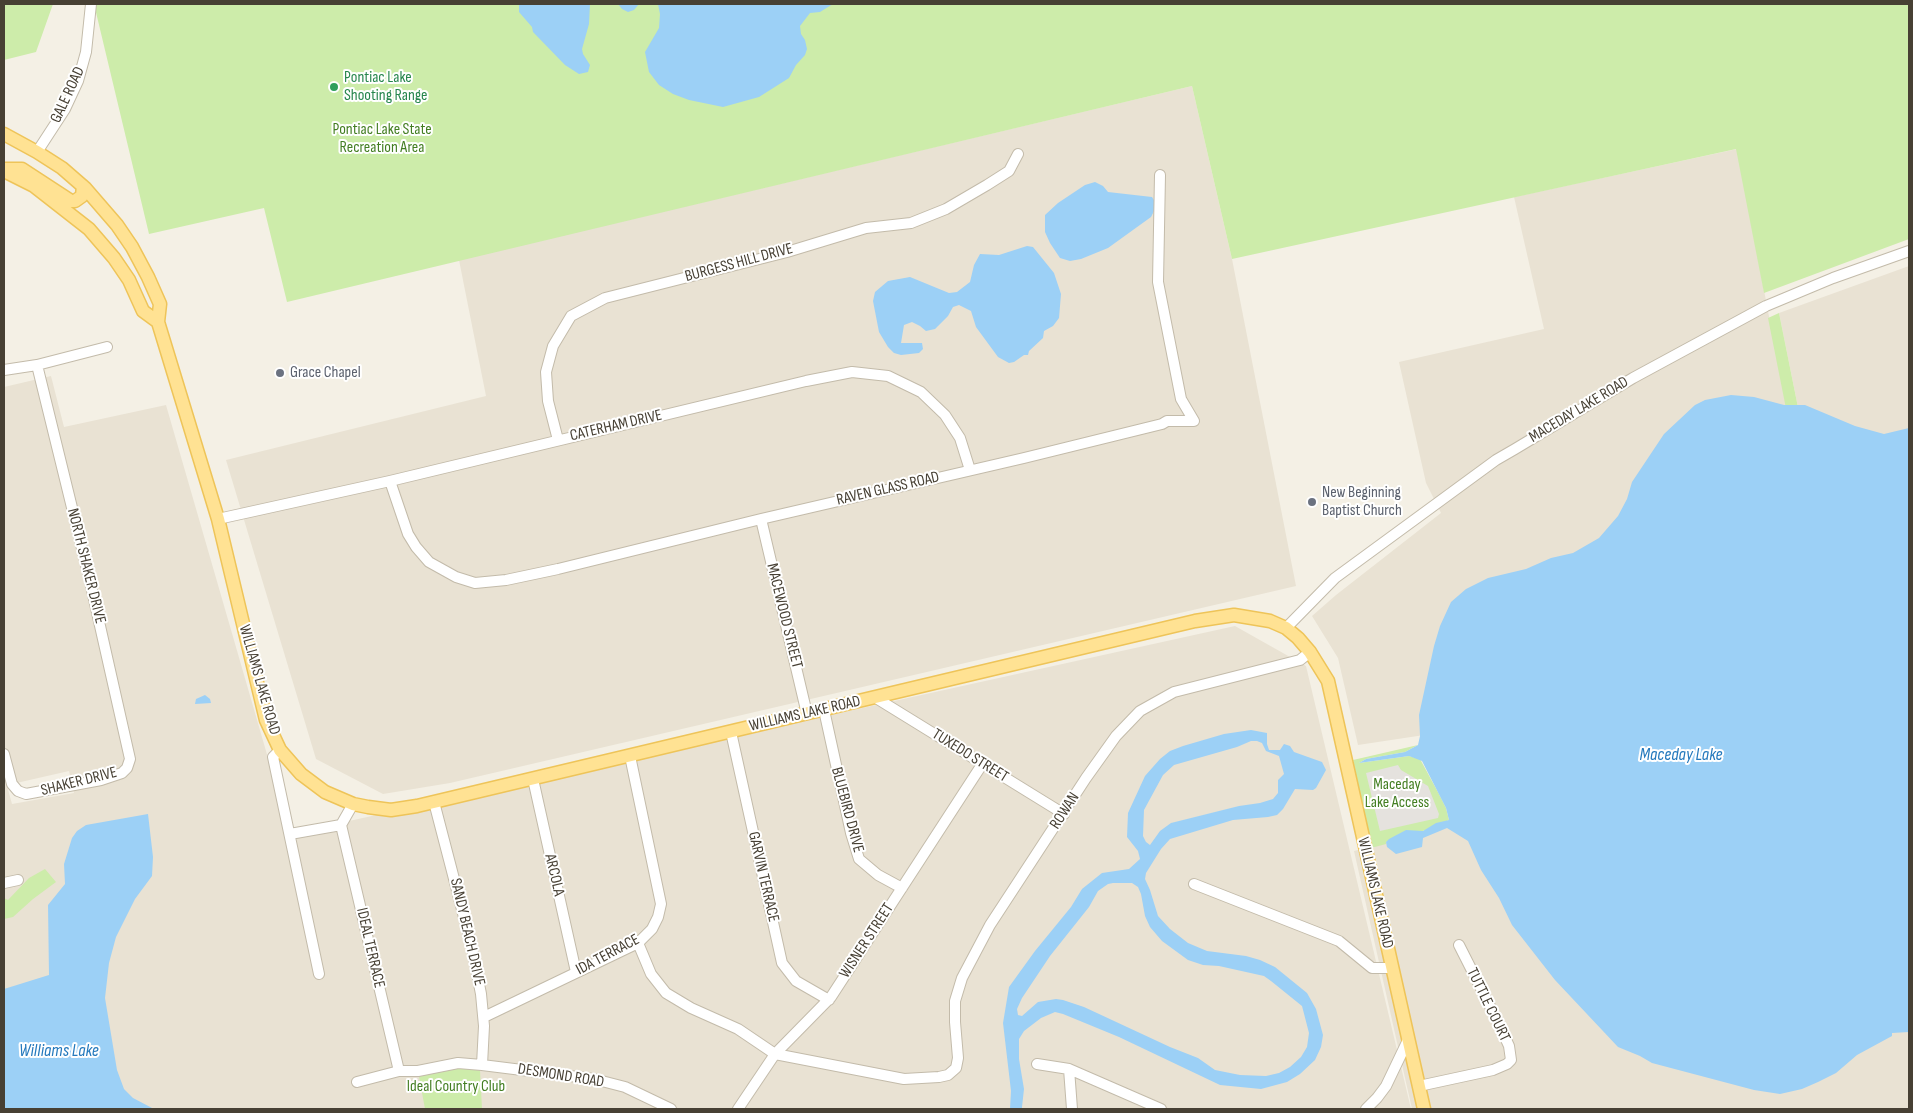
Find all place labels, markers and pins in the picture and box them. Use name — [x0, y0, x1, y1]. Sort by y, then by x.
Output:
place label: Pontiac Lake Shooting Range — [344, 68, 428, 106]
marker: Pontiac Lake Shooting Range — [328, 81, 340, 93]
place label: Grace Chapel — [290, 363, 361, 383]
marker: Grace Chapel — [274, 367, 286, 379]
place label: New Beginning Baptist Church — [1322, 483, 1402, 521]
marker: New Beginning Baptist Church — [1306, 496, 1318, 508]

